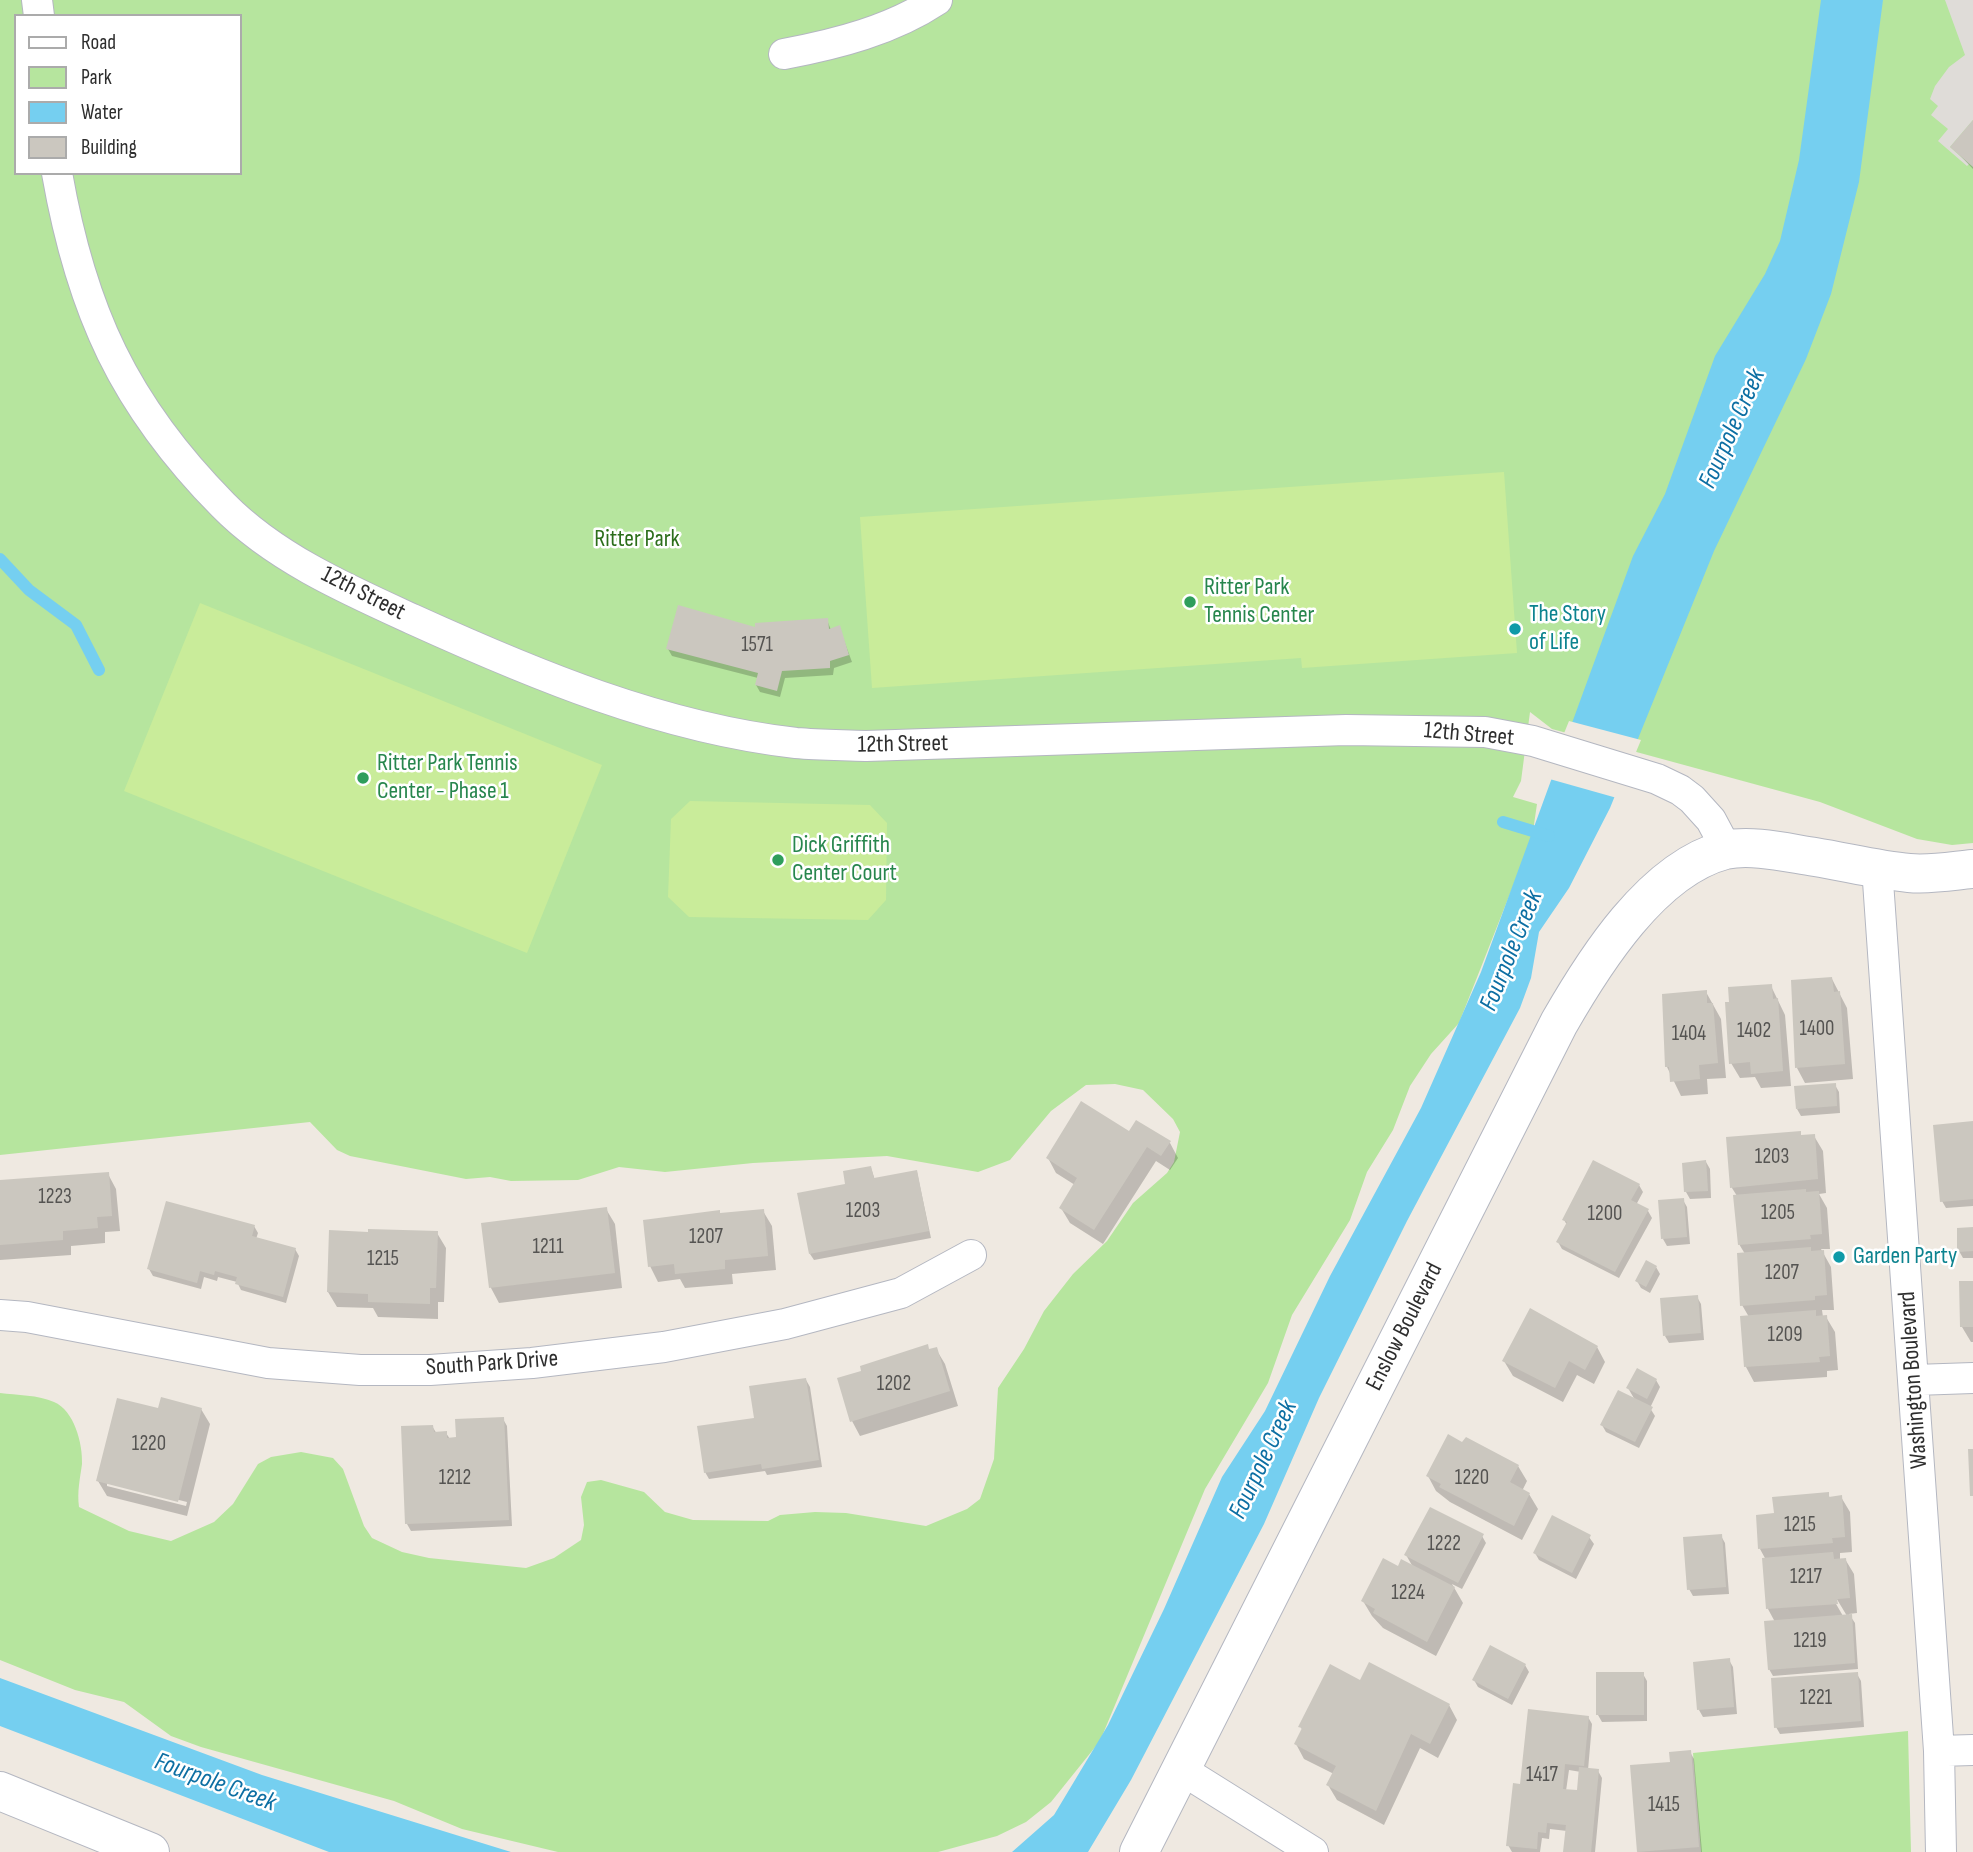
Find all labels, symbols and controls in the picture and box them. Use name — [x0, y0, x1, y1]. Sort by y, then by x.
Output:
legend — [14, 14, 242, 175]
text: Road — [81, 30, 116, 55]
text: Park — [81, 65, 112, 90]
text: Water — [81, 100, 123, 125]
text: Building — [81, 135, 137, 160]
water label: Fourpole Creek — [1693, 365, 1773, 493]
park label: Ritter Park — [594, 526, 680, 554]
street label: 12th Street — [316, 561, 410, 627]
place label: Ritter Park Tennis Center — [1204, 574, 1314, 630]
marker: Ritter Park Tennis Center — [1182, 594, 1198, 610]
place label: The Story of Life — [1529, 601, 1606, 657]
marker: The Story of Life — [1507, 621, 1523, 637]
house number: 1571 — [741, 633, 773, 659]
street label: 12th Street — [1423, 717, 1515, 753]
street label: 12th Street — [857, 730, 949, 760]
place label: Ritter Park Tennis Center - Phase 1 — [377, 750, 518, 806]
marker: Ritter Park Tennis Center - Phase 1 — [355, 770, 371, 786]
place label: Dick Griffith Center Court — [792, 832, 897, 888]
marker: Dick Griffith Center Court — [770, 852, 786, 868]
water label: Fourpole Creek — [1474, 886, 1550, 1016]
house number: 1400 — [1800, 1017, 1834, 1043]
house number: 1402 — [1737, 1019, 1771, 1045]
house number: 1404 — [1672, 1022, 1706, 1048]
house number: 1203 — [1755, 1145, 1789, 1171]
house number: 1223 — [38, 1185, 72, 1211]
house number: 1203 — [846, 1199, 880, 1225]
house number: 1205 — [1761, 1201, 1795, 1227]
house number: 1200 — [1588, 1202, 1622, 1228]
house number: 1207 — [689, 1225, 723, 1251]
house number: 1211 — [533, 1235, 563, 1261]
place label: Garden Party — [1853, 1243, 1957, 1271]
house number: 1215 — [367, 1247, 399, 1273]
marker: Garden Party — [1831, 1249, 1847, 1265]
street label: Enslow Boulevard — [1360, 1258, 1450, 1396]
house number: 1207 — [1765, 1261, 1799, 1287]
street label: Washington Boulevard — [1893, 1290, 1935, 1470]
house number: 1209 — [1768, 1323, 1802, 1349]
street label: South Park Drive — [425, 1345, 559, 1383]
house number: 1202 — [877, 1372, 911, 1398]
water label: Fourpole Creek — [1223, 1396, 1305, 1524]
house number: 1220 — [132, 1432, 166, 1458]
house number: 1212 — [439, 1466, 471, 1492]
house number: 1220 — [1455, 1466, 1489, 1492]
house number: 1215 — [1784, 1513, 1816, 1539]
house number: 1222 — [1427, 1532, 1461, 1558]
house number: 1217 — [1790, 1565, 1822, 1591]
house number: 1224 — [1391, 1581, 1425, 1607]
house number: 1219 — [1794, 1629, 1826, 1655]
house number: 1221 — [1800, 1686, 1832, 1712]
water label: Fourpole Creek — [150, 1747, 280, 1819]
house number: 1417 — [1526, 1763, 1558, 1789]
house number: 1415 — [1648, 1793, 1680, 1819]

